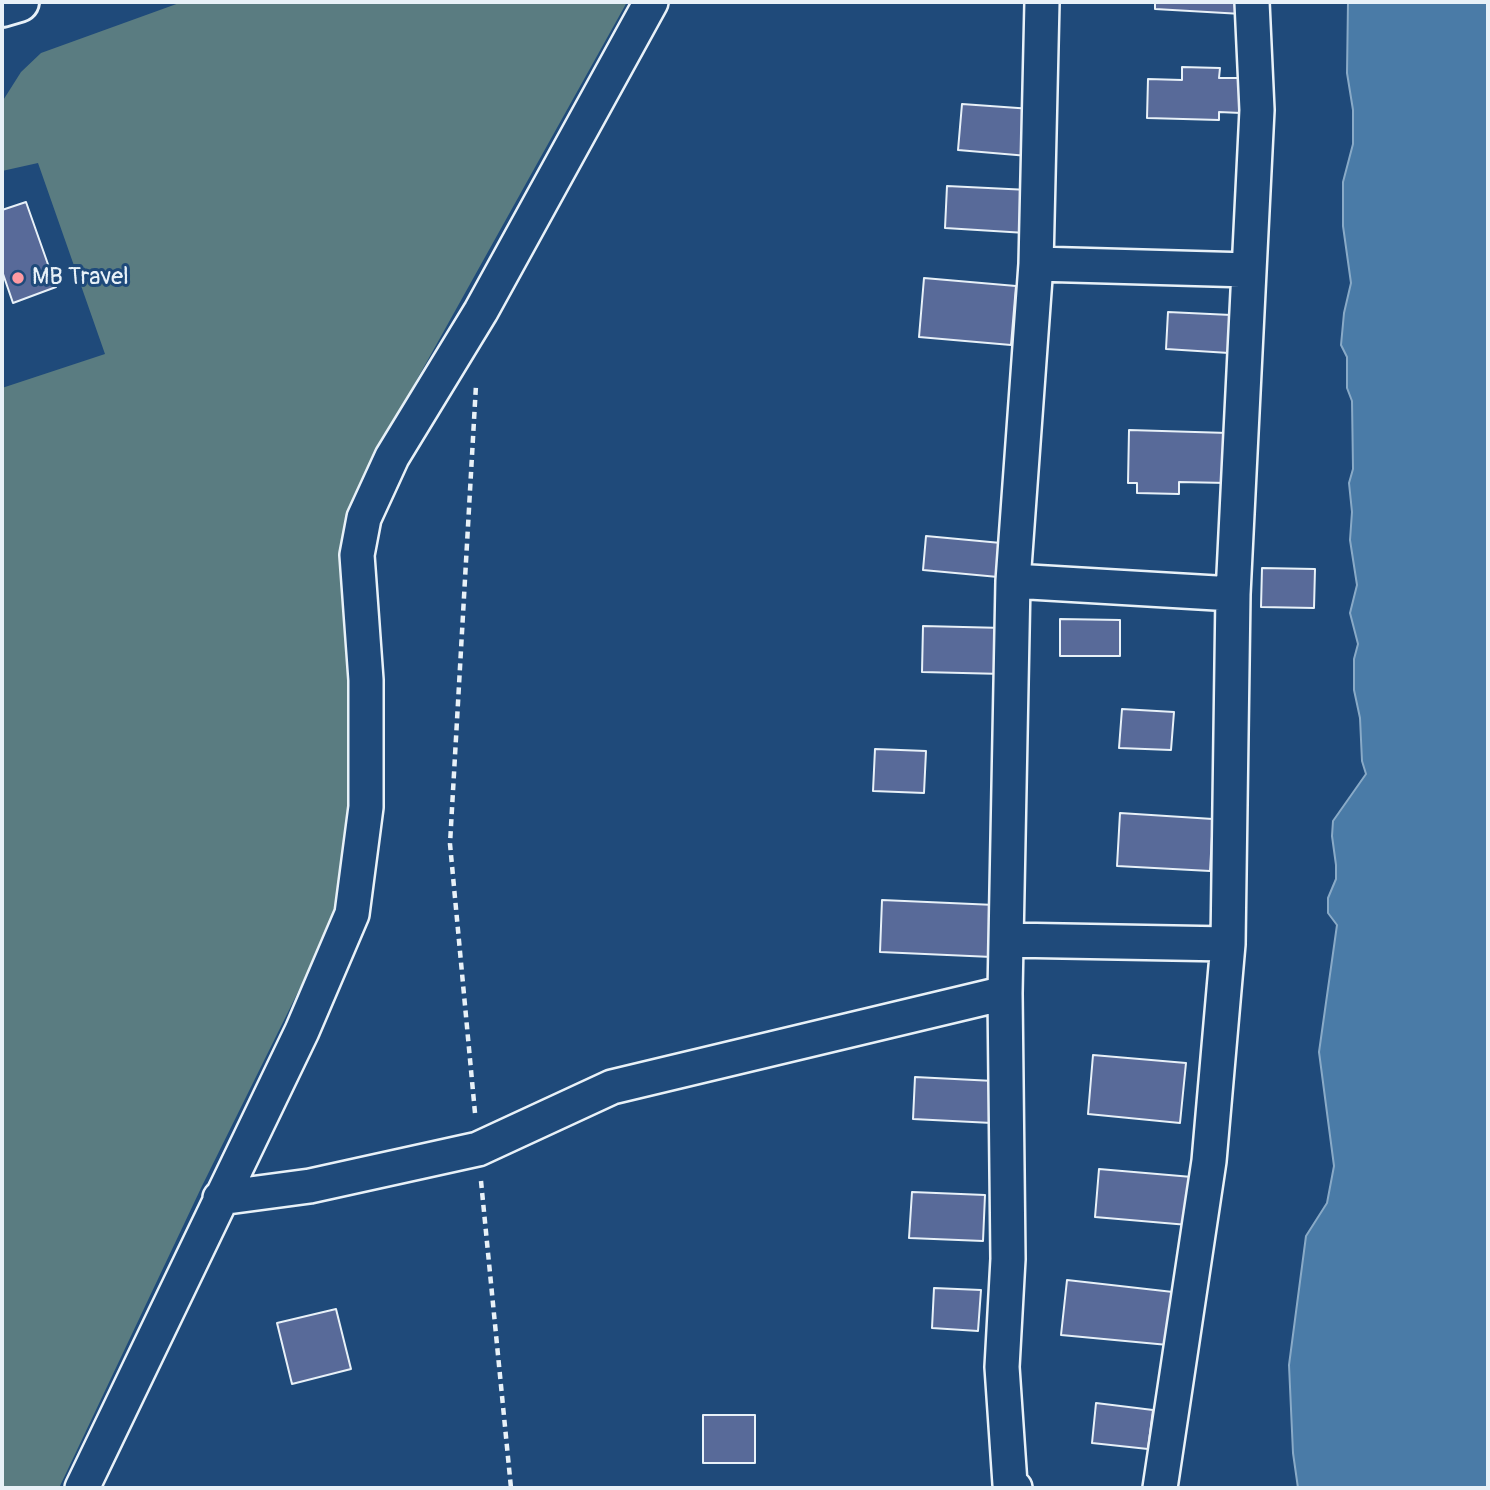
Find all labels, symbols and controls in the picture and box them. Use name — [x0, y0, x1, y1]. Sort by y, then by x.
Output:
place label: MB Travel — [32, 264, 129, 292]
marker: MB Travel — [10, 270, 26, 286]

